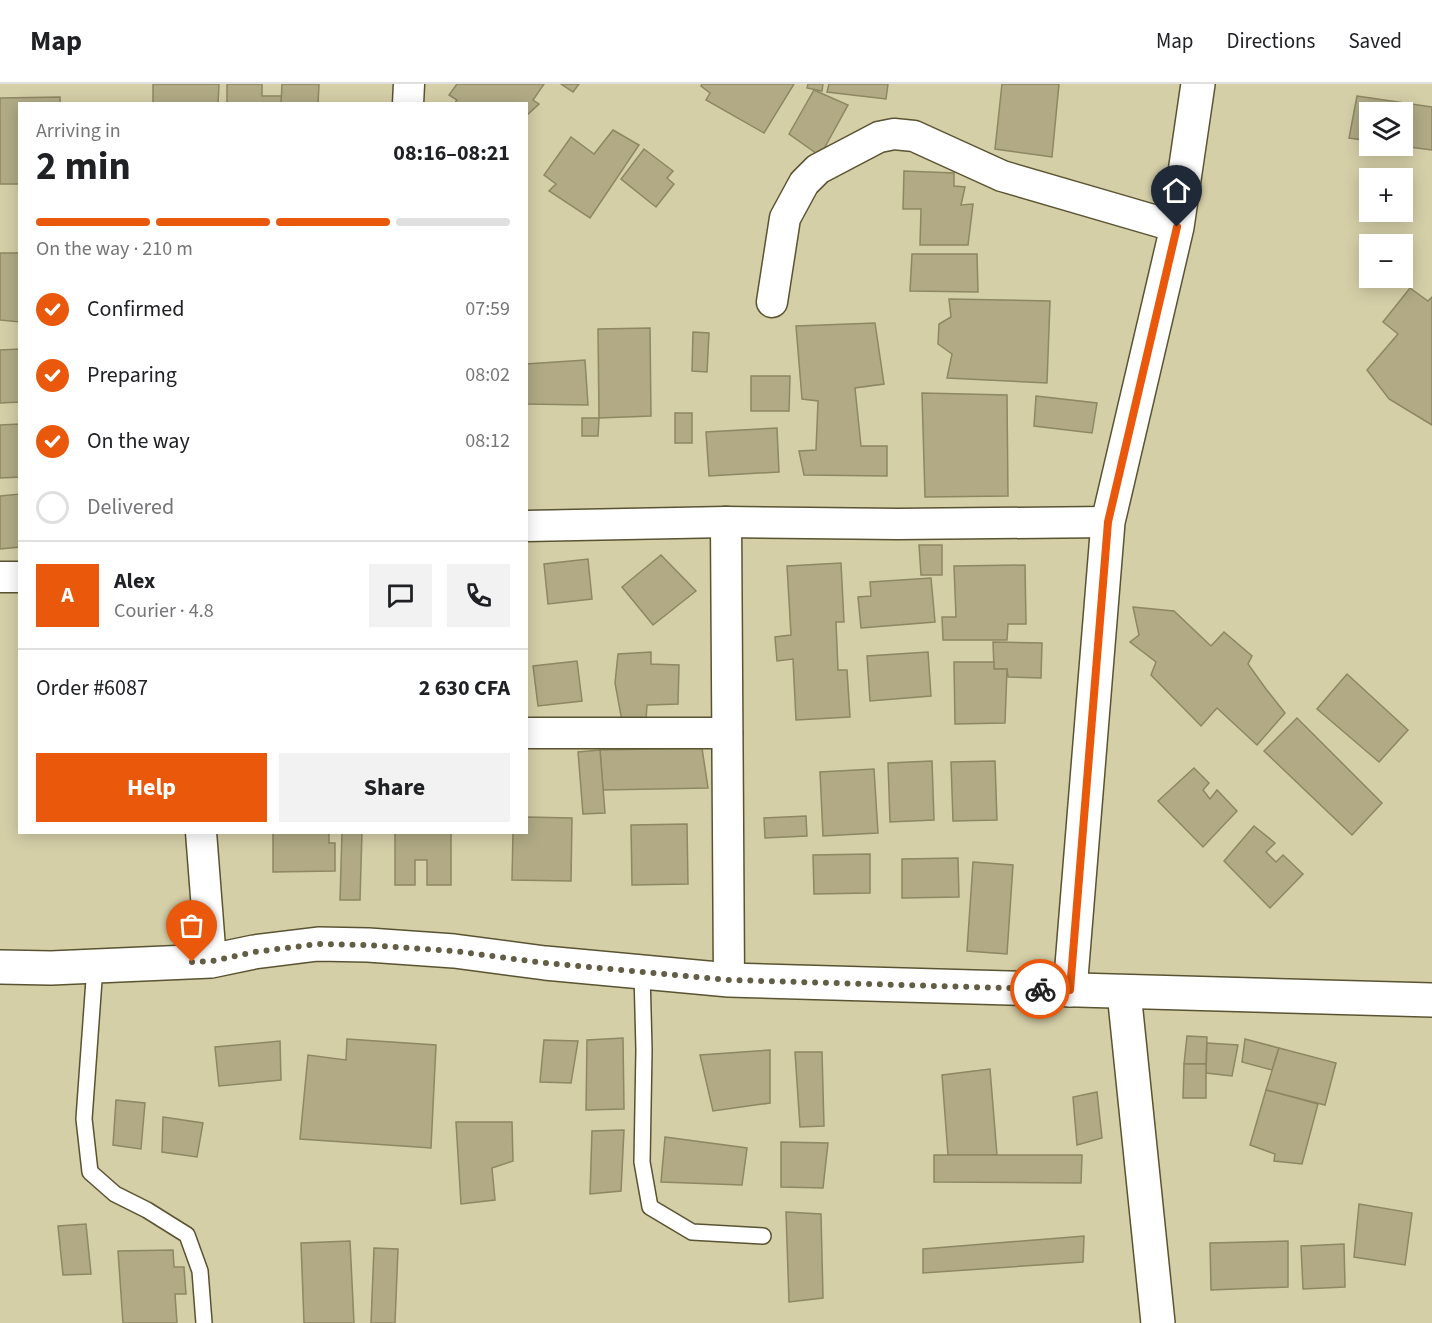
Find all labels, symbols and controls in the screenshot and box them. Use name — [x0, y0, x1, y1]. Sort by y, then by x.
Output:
text: Map — [30, 21, 82, 61]
text: Map — [1156, 26, 1194, 56]
text: Directions — [1227, 26, 1315, 56]
text: Saved — [1348, 26, 1402, 56]
map controls — [1359, 102, 1413, 288]
button: layers — [1359, 102, 1413, 156]
text: Arriving in — [36, 117, 121, 145]
text: 08:16–08:21 — [393, 137, 510, 169]
text: 2 min — [36, 139, 131, 195]
pin — [1151, 165, 1202, 227]
button: + — [1359, 168, 1413, 222]
icon: home — [1160, 174, 1193, 207]
button: − — [1359, 234, 1413, 288]
text: On the way · 210 m — [36, 235, 193, 263]
icon: check — [36, 293, 69, 326]
text: Confirmed — [87, 293, 184, 325]
text: 07:59 — [465, 295, 510, 323]
icon: check — [36, 359, 69, 392]
text: Preparing — [87, 359, 177, 391]
text: 08:02 — [465, 361, 510, 389]
icon: check — [36, 425, 69, 458]
text: On the way — [87, 425, 190, 457]
text: 08:12 — [465, 427, 510, 455]
text: Delivered — [87, 491, 174, 523]
button: chat — [369, 564, 432, 627]
button: phone — [447, 564, 510, 627]
text: Alex — [114, 565, 155, 597]
text: A — [61, 579, 74, 611]
text: Courier · 4.8 — [114, 597, 214, 625]
text: Order #6087 — [36, 672, 148, 704]
text: 2 630 CFA — [419, 672, 510, 704]
button: Help — [36, 753, 267, 822]
button: Share — [279, 753, 510, 822]
pin — [166, 900, 217, 962]
icon: bag — [175, 909, 208, 942]
courier — [1010, 959, 1070, 1019]
icon: bike — [1024, 973, 1057, 1006]

